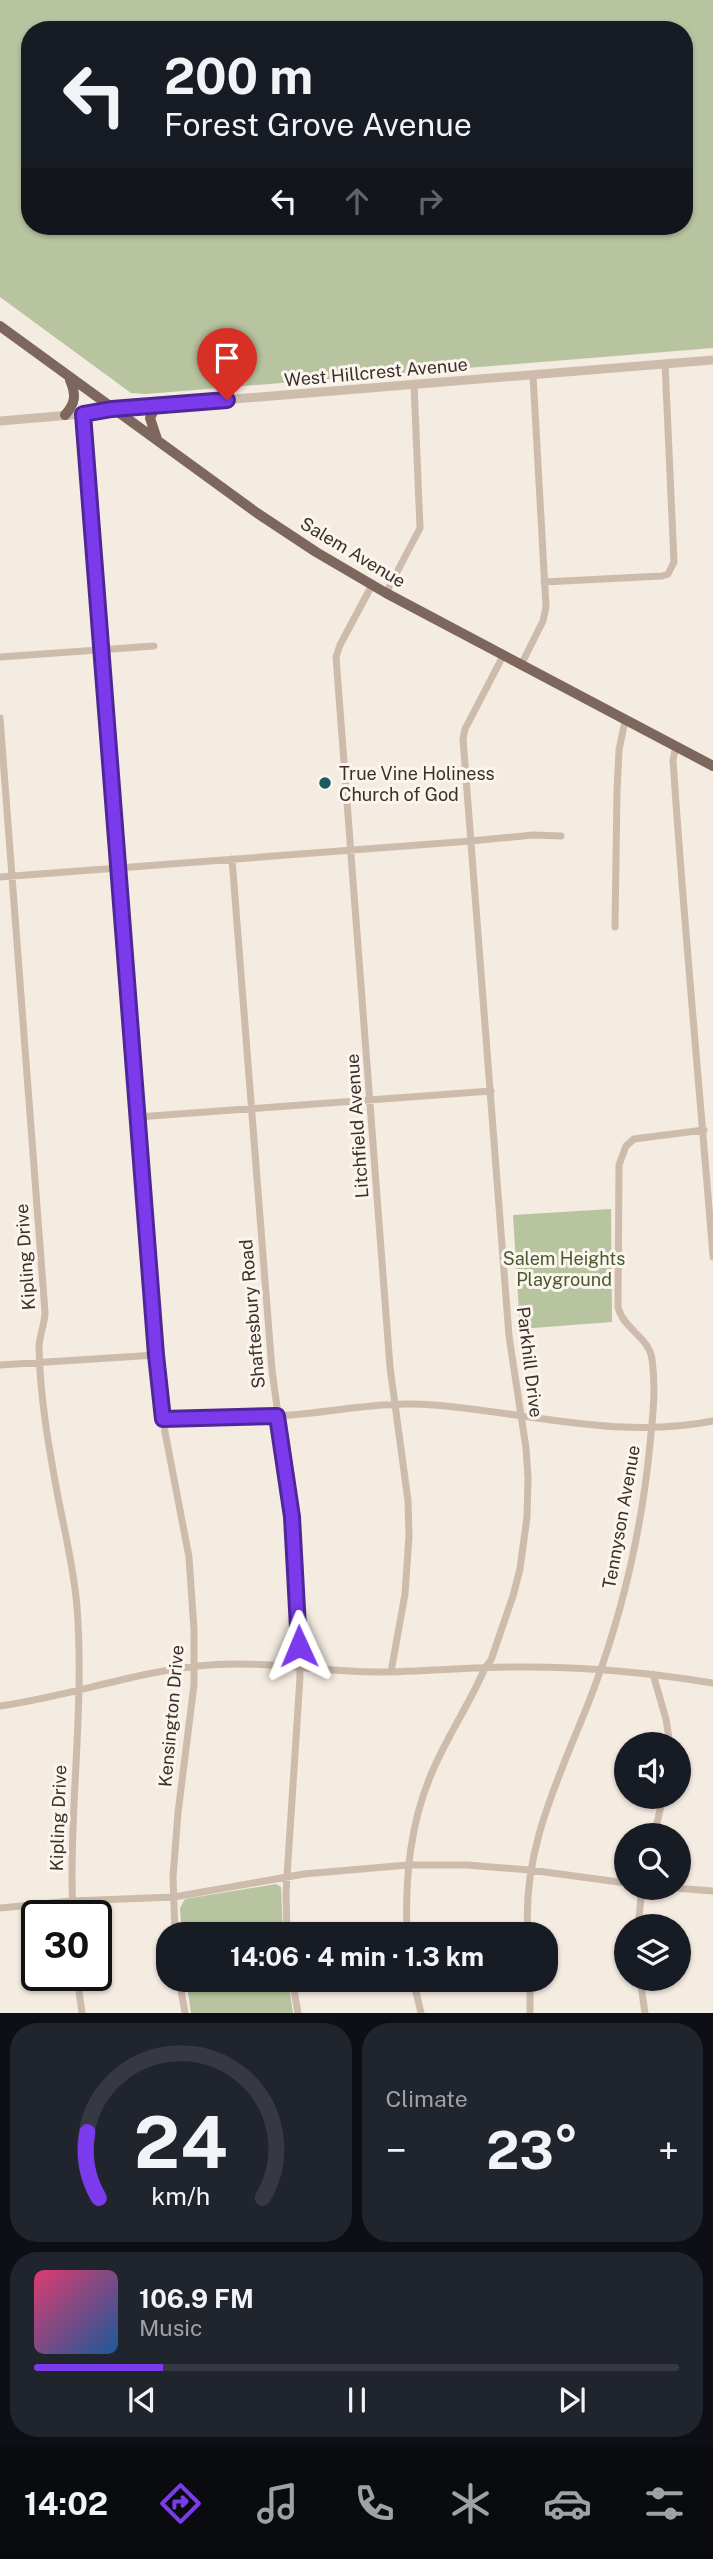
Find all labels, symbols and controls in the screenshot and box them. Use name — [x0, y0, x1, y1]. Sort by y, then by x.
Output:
text: 200 m — [164, 47, 313, 105]
icon: left — [49, 49, 140, 140]
text: Forest Grove Avenue — [164, 106, 472, 143]
icon: left — [265, 182, 303, 220]
icon: ahead — [338, 182, 376, 220]
icon: right — [411, 182, 449, 220]
pin — [197, 328, 257, 400]
icon: arrive — [208, 339, 246, 377]
street label: West Hillcrest Avenue — [283, 354, 469, 390]
street label: Salem Avenue — [297, 512, 409, 592]
place label: True Vine Holiness Church of God — [339, 763, 495, 805]
marker: True Vine Holiness Church of God — [317, 775, 333, 791]
street label: Litchfield Avenue — [341, 1053, 373, 1199]
street label: Kipling Drive — [11, 1203, 39, 1311]
street label: Shaftesbury Road — [235, 1238, 269, 1390]
park label: Salem Heights Playground — [503, 1248, 625, 1290]
street label: Parkhill Drive — [513, 1305, 547, 1419]
street label: Tennyson Avenue — [598, 1444, 644, 1590]
position arrow — [262, 1609, 336, 1683]
street label: Kensington Drive — [154, 1644, 188, 1788]
map controls — [614, 1732, 691, 1991]
button: sound — [614, 1732, 691, 1809]
street label: Kipling Drive — [46, 1764, 70, 1872]
button: search — [614, 1823, 691, 1900]
speed limit sign: 30 — [21, 1900, 112, 1991]
button: layers — [614, 1914, 691, 1991]
text: 14:06 · 4 min · 1.3 km — [230, 1941, 484, 1972]
text: Climate — [386, 2085, 468, 2112]
text: 24 — [134, 2100, 228, 2185]
text: 23° — [486, 2120, 578, 2181]
text: − — [386, 2128, 407, 2173]
text: + — [658, 2128, 679, 2173]
text: km/h — [151, 2181, 210, 2211]
text: 106.9 FM — [139, 2283, 254, 2314]
text: Music — [139, 2314, 203, 2341]
icon: previous — [123, 2381, 161, 2419]
icon: pause — [338, 2381, 376, 2419]
icon: next — [553, 2381, 591, 2419]
icon: directions — [156, 2479, 205, 2528]
icon: music — [253, 2479, 302, 2528]
icon: phone — [350, 2479, 399, 2528]
icon: climate — [446, 2479, 495, 2528]
icon: car — [543, 2479, 592, 2528]
icon: filters — [640, 2479, 689, 2528]
text: 14:02 — [24, 2485, 108, 2522]

